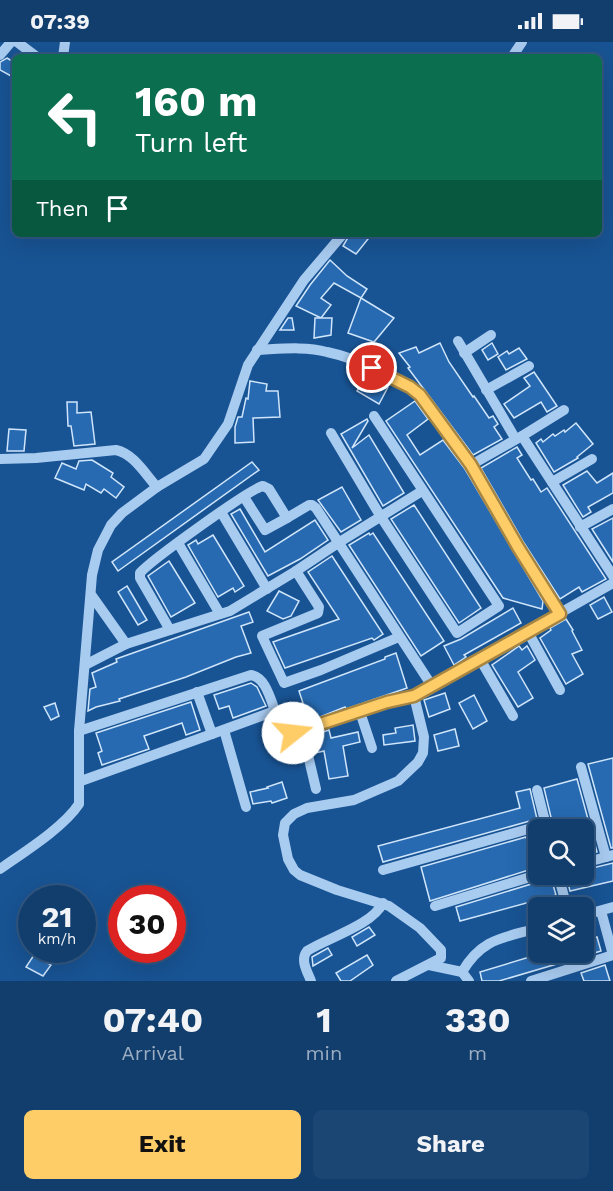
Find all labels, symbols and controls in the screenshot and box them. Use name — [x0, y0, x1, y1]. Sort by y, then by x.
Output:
text: 07:39 — [30, 9, 90, 34]
text: 160 m — [135, 77, 258, 126]
icon: left — [36, 78, 114, 156]
text: Turn left — [135, 127, 247, 159]
icon: arrive — [101, 192, 134, 225]
text: Then — [36, 196, 89, 221]
pin — [346, 342, 397, 393]
icon: arrive — [355, 351, 388, 384]
position arrow — [261, 701, 325, 765]
map controls — [528, 819, 594, 963]
button: search — [528, 819, 594, 885]
speed limit sign: 30 — [108, 885, 186, 963]
button: layers — [528, 897, 594, 963]
text: 21 — [42, 899, 72, 934]
text: km/h — [38, 930, 76, 948]
text: 07:40 — [102, 999, 203, 1041]
text: 1 — [316, 999, 332, 1041]
text: 330 — [445, 999, 511, 1041]
text: Arrival — [122, 1041, 184, 1065]
text: min — [306, 1041, 342, 1065]
text: m — [468, 1041, 487, 1065]
button: Exit — [24, 1110, 301, 1179]
button: Share — [313, 1110, 589, 1179]

